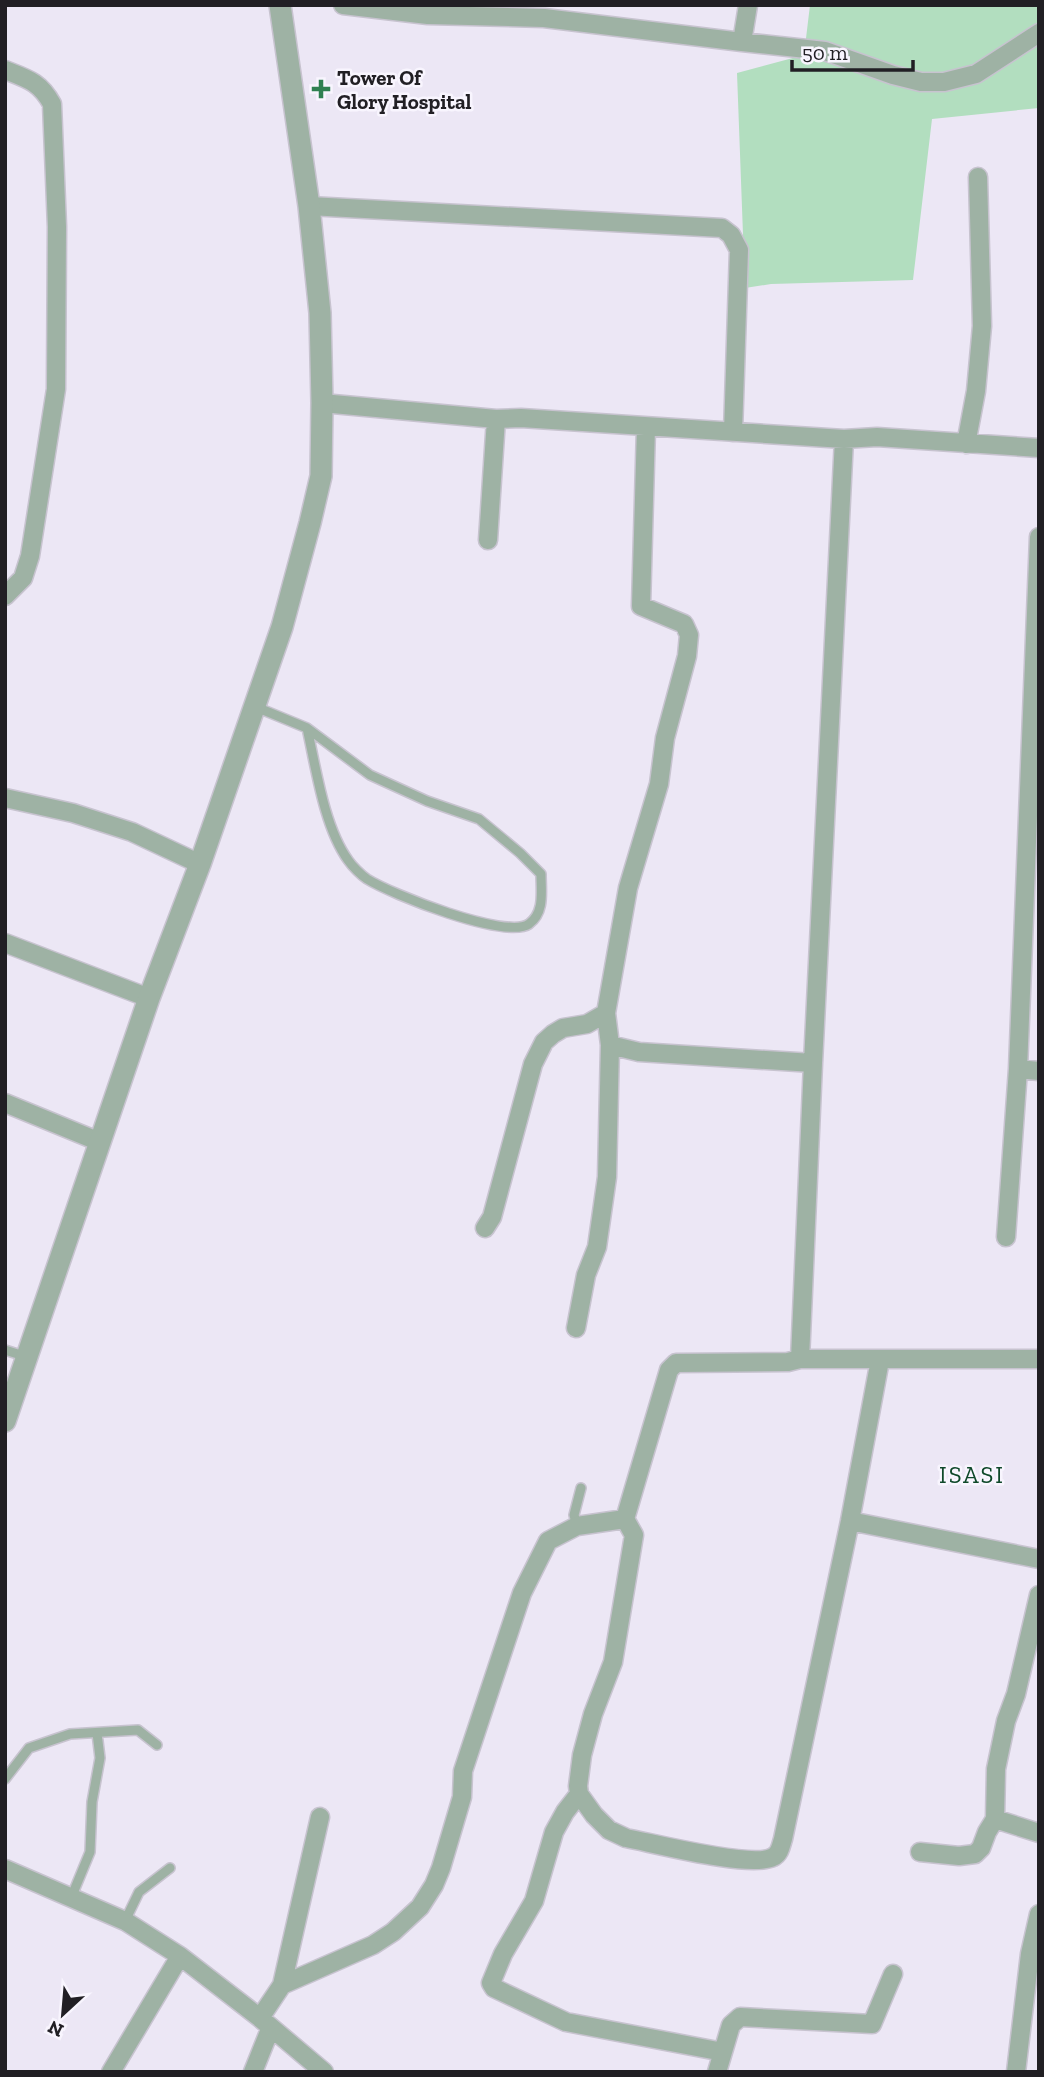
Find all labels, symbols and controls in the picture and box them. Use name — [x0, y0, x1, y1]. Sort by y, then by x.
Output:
scale bar — [792, 28, 913, 72]
text: 50 m — [802, 40, 848, 65]
place label: Tower Of Glory Hospital — [337, 65, 472, 114]
marker: Tower Of Glory Hospital — [311, 79, 331, 99]
district label: ISASI — [939, 1460, 1005, 1489]
north arrow — [28, 1979, 98, 2049]
text: N — [44, 2015, 67, 2042]

